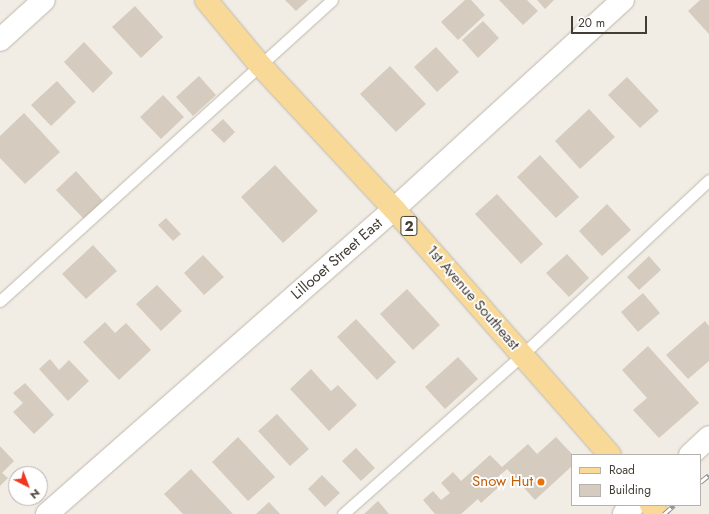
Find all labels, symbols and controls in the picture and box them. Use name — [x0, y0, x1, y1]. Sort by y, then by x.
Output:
scale bar — [573, 8, 649, 34]
text: 20 m — [578, 14, 605, 32]
street label: Lillooet Street East — [288, 214, 386, 304]
road number: 2 — [400, 214, 418, 238]
street label: 1st Avenue Southeast — [423, 242, 523, 354]
legend — [571, 454, 701, 506]
text: Road — [609, 461, 635, 479]
north arrow — [8, 466, 48, 506]
place label: Snow Hut — [472, 473, 533, 491]
marker: Snow Hut — [536, 477, 546, 487]
text: Building — [609, 481, 651, 499]
text: N — [27, 485, 44, 503]

